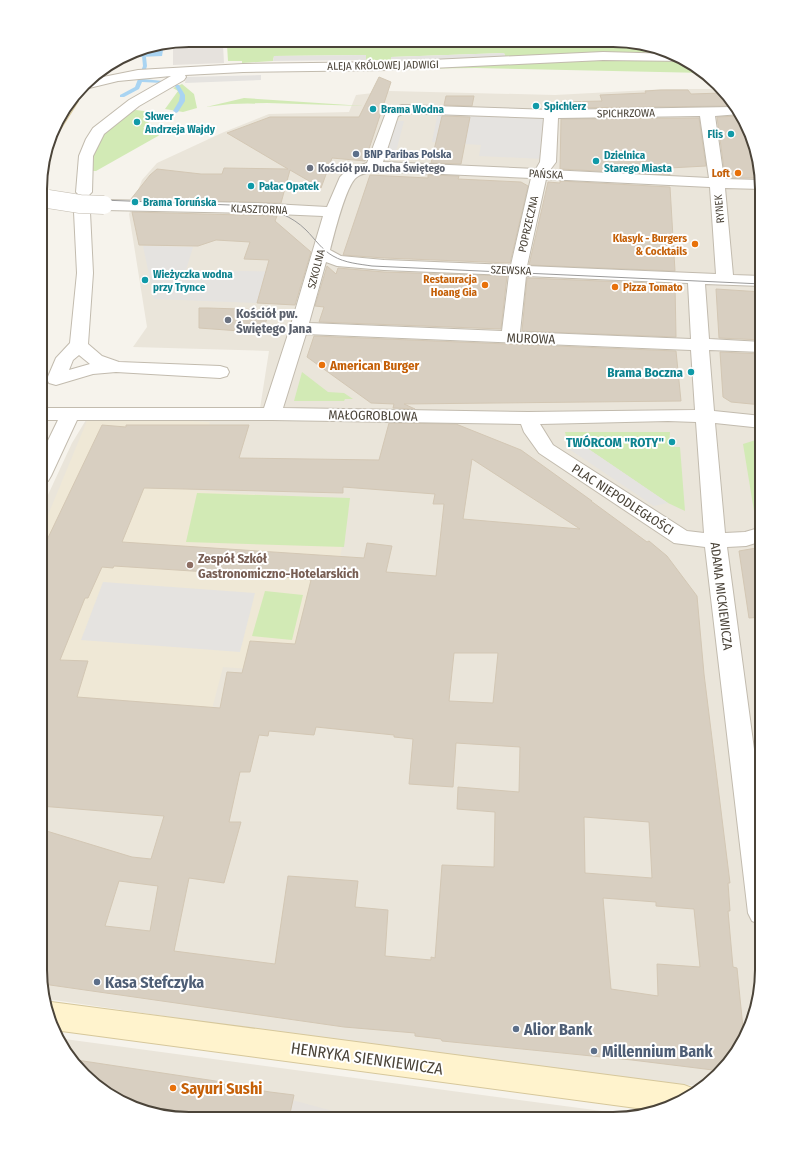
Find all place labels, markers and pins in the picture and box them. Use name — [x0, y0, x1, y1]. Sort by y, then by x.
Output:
place label: Spichlerz — [544, 100, 587, 113]
marker: Spichlerz — [531, 101, 541, 111]
place label: Brama Wodna — [381, 103, 444, 116]
marker: Brama Wodna — [368, 104, 378, 114]
place label: Skwer Andrzeja Wajdy — [144, 110, 216, 136]
marker: Skwer Andrzeja Wajdy — [132, 117, 142, 127]
place label: Flis — [708, 128, 723, 141]
marker: Flis — [726, 129, 736, 139]
place label: BNP Paribas Polska — [364, 148, 452, 161]
marker: BNP Paribas Polska — [351, 149, 361, 159]
place label: Dzielnica Starego Miasta — [604, 149, 672, 175]
marker: Dzielnica Starego Miasta — [591, 156, 601, 166]
place label: Kościół pw. Ducha Świętego — [318, 161, 445, 175]
marker: Kościół pw. Ducha Świętego — [305, 163, 315, 173]
place label: Loft — [712, 167, 730, 180]
marker: Loft — [733, 168, 743, 178]
place label: Pałac Opatek — [259, 180, 319, 193]
marker: Pałac Opatek — [246, 181, 256, 191]
place label: Brama Toruńska — [143, 196, 217, 209]
marker: Brama Toruńska — [130, 197, 140, 207]
place label: Klasyk - Burgers & Cocktails — [613, 232, 687, 258]
marker: Klasyk - Burgers & Cocktails — [690, 239, 700, 249]
place label: Wieżyczka wodna przy Trynce — [153, 268, 233, 294]
place label: Restauracja Hoang Gia — [423, 273, 478, 299]
marker: Wieżyczka wodna przy Trynce — [140, 275, 150, 285]
marker: Restauracja Hoang Gia — [480, 280, 490, 290]
place label: Pizza Tomato — [623, 281, 683, 294]
marker: Pizza Tomato — [610, 282, 620, 292]
place label: Kościół pw. Świętego Jana — [236, 306, 312, 336]
marker: Kościół pw. Świętego Jana — [223, 315, 233, 325]
place label: American Burger — [329, 358, 420, 373]
marker: American Burger — [317, 360, 327, 370]
place label: Brama Boczna — [607, 365, 684, 380]
marker: Brama Boczna — [686, 367, 696, 377]
place label: TWÓRCOM "ROTY" — [566, 434, 664, 450]
marker: TWÓRCOM "ROTY" — [667, 437, 677, 447]
place label: Zespół Szkół Gastronomiczno-Hotelarskich — [198, 551, 359, 581]
marker: Zespół Szkół Gastronomiczno-Hotelarskich — [185, 560, 195, 570]
place label: Kasa Stefczyka — [105, 973, 204, 992]
marker: Kasa Stefczyka — [92, 977, 102, 987]
place label: Alior Bank — [523, 1020, 593, 1039]
marker: Alior Bank — [511, 1024, 521, 1034]
place label: Millennium Bank — [602, 1042, 713, 1061]
marker: Millennium Bank — [589, 1046, 599, 1056]
place label: Sayuri Sushi — [181, 1079, 262, 1098]
marker: Sayuri Sushi — [168, 1083, 178, 1093]

